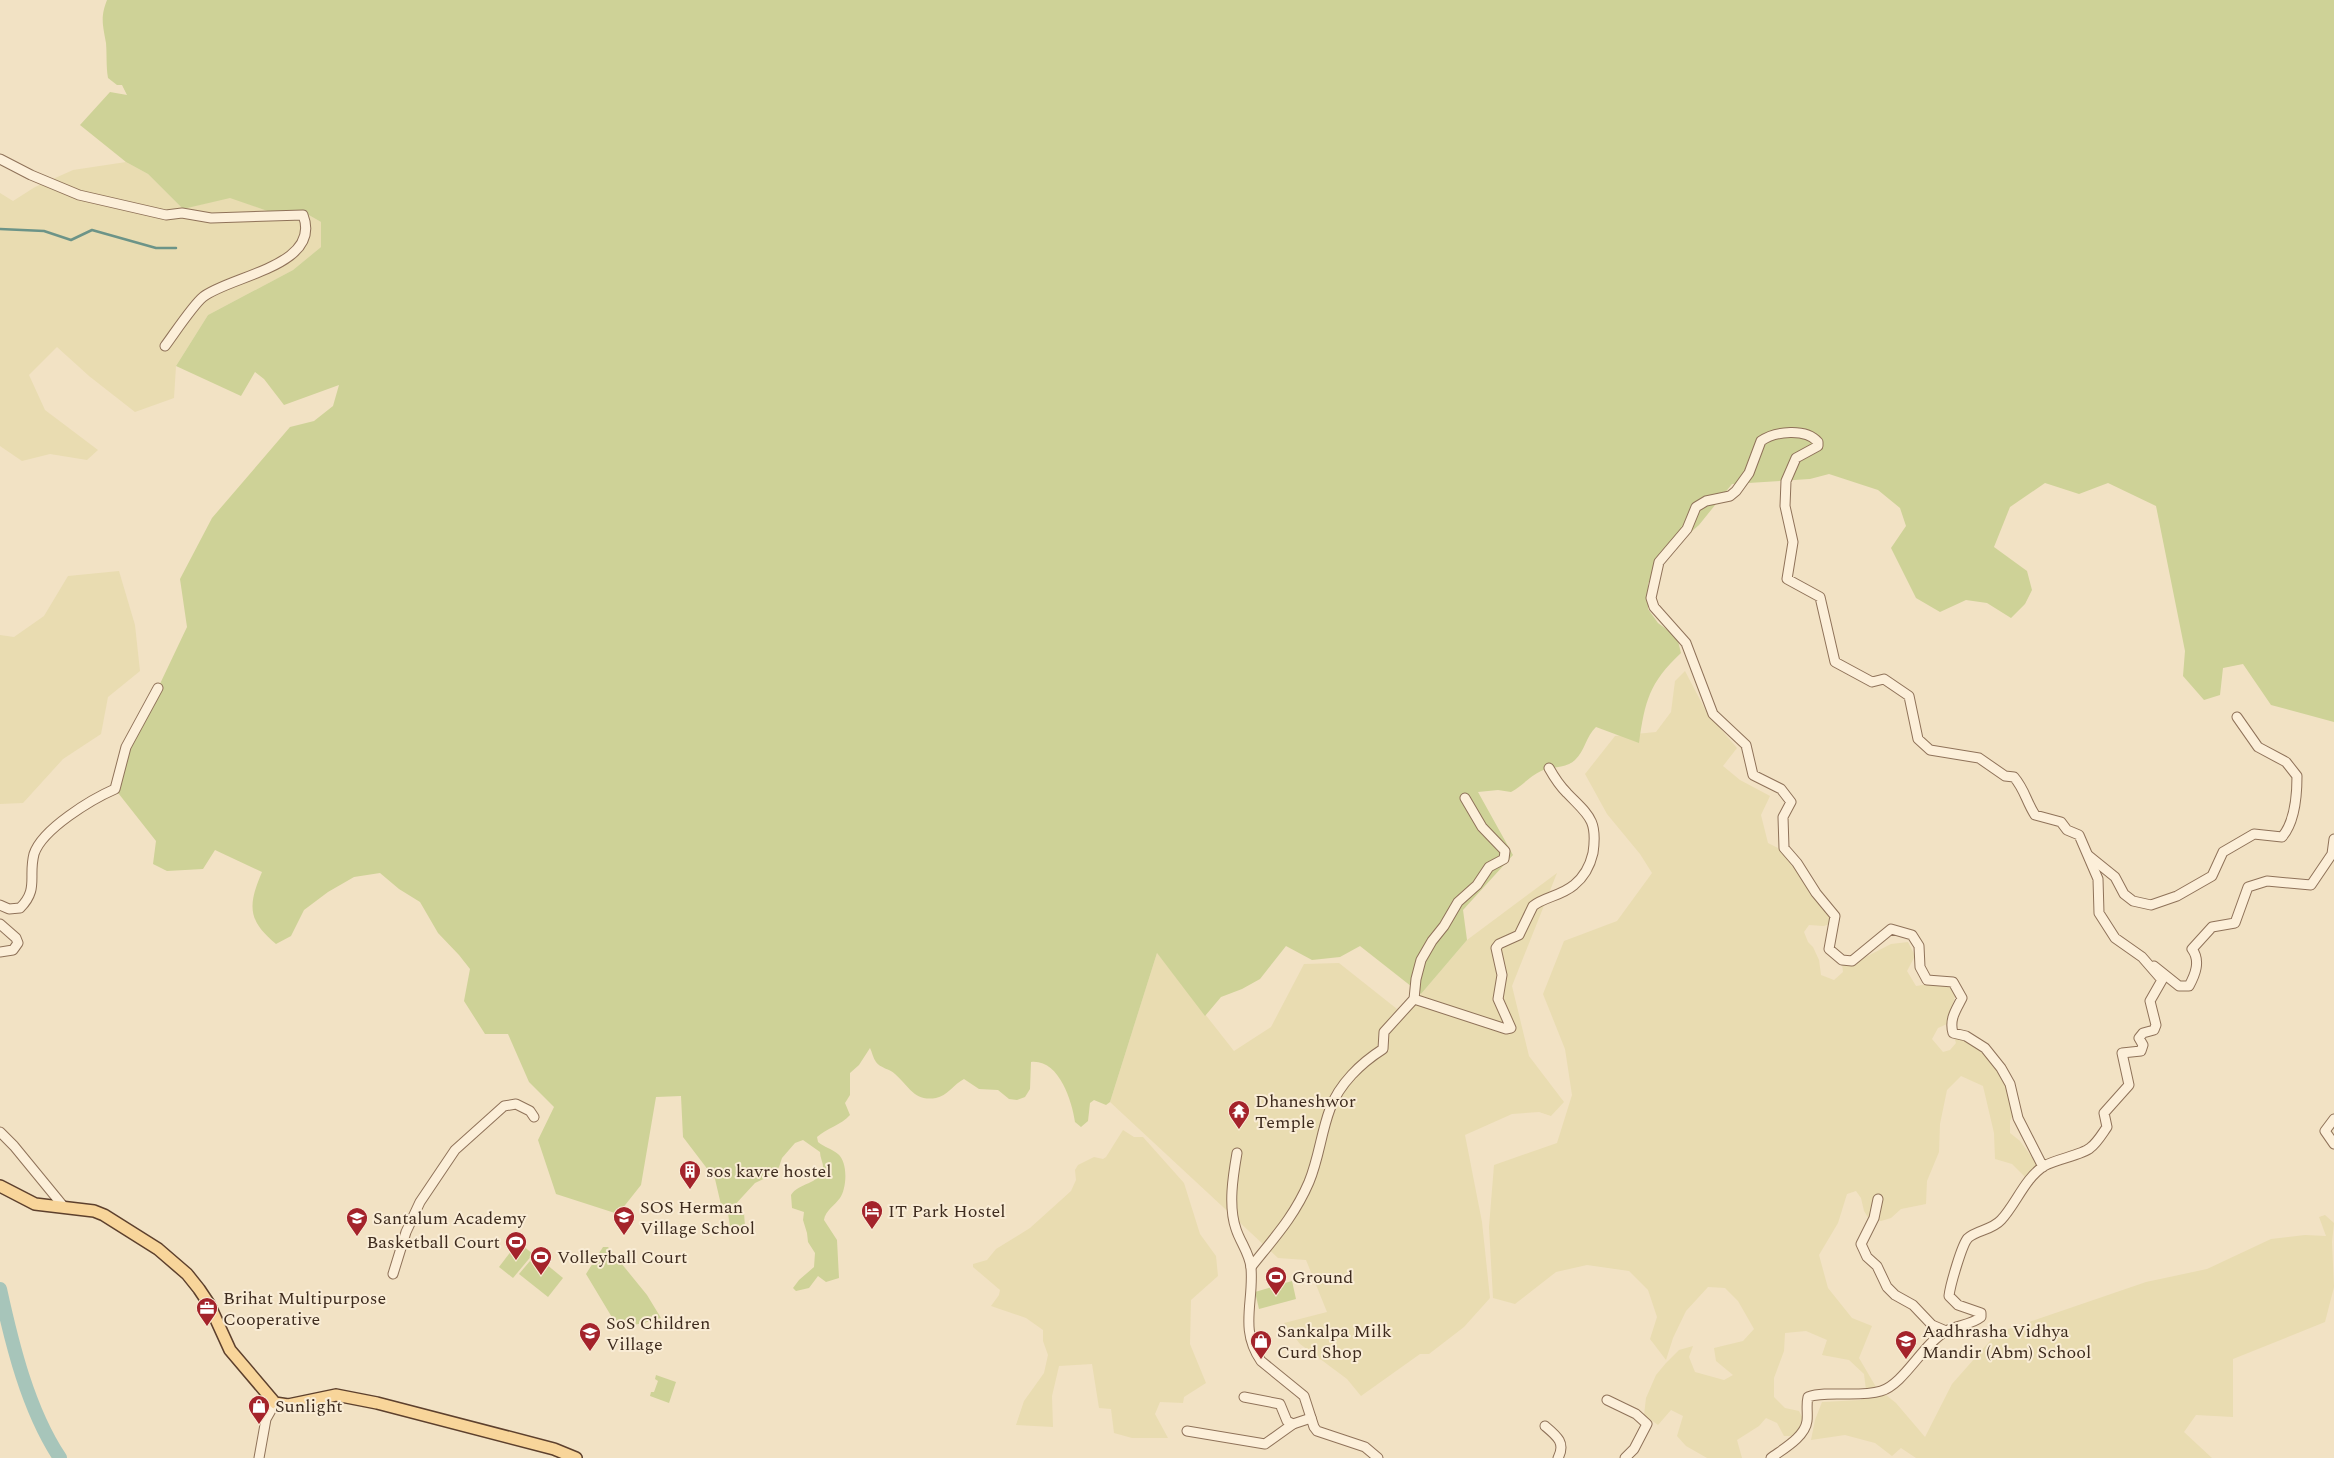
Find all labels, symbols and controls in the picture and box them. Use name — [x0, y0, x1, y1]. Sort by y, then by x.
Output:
place label: Dhaneshwor Temple — [1255, 1088, 1356, 1136]
temple icon: Dhaneshwor Temple — [1227, 1099, 1251, 1130]
place label: sos kavre hostel — [706, 1158, 832, 1185]
building icon: sos kavre hostel — [678, 1159, 702, 1190]
place label: SOS Herman Village School — [640, 1194, 755, 1242]
place label: IT Park Hostel — [888, 1198, 1006, 1225]
hotel icon: IT Park Hostel — [860, 1199, 884, 1230]
place label: Santalum Academy — [373, 1205, 527, 1232]
school or university icon: SOS Herman Village School — [612, 1205, 636, 1236]
school or university icon: Santalum Academy — [345, 1206, 369, 1237]
place label: Basketball Court — [366, 1229, 500, 1256]
sports icon: Basketball Court — [504, 1230, 528, 1261]
place label: Volleyball Court — [557, 1244, 687, 1271]
sports icon: Volleyball Court — [529, 1245, 553, 1276]
place label: Ground — [1292, 1264, 1353, 1291]
sports icon: Ground — [1264, 1265, 1288, 1296]
place label: Brihat Multipurpose Cooperative — [223, 1285, 386, 1333]
office icon: Brihat Multipurpose Cooperative — [195, 1296, 219, 1327]
place label: SoS Children Village — [606, 1310, 710, 1358]
place label: Sankalpa Milk Curd Shop — [1277, 1318, 1392, 1366]
place label: Aadhrasha Vidhya Mandir (Abm) School — [1922, 1318, 2091, 1366]
school or university icon: SoS Children Village — [578, 1321, 602, 1352]
shop icon: Sankalpa Milk Curd Shop — [1249, 1329, 1273, 1360]
school or university icon: Aadhrasha Vidhya Mandir (Abm) School — [1894, 1329, 1918, 1360]
place label: Sunlight — [275, 1393, 343, 1420]
shop icon: Sunlight — [247, 1394, 271, 1425]

